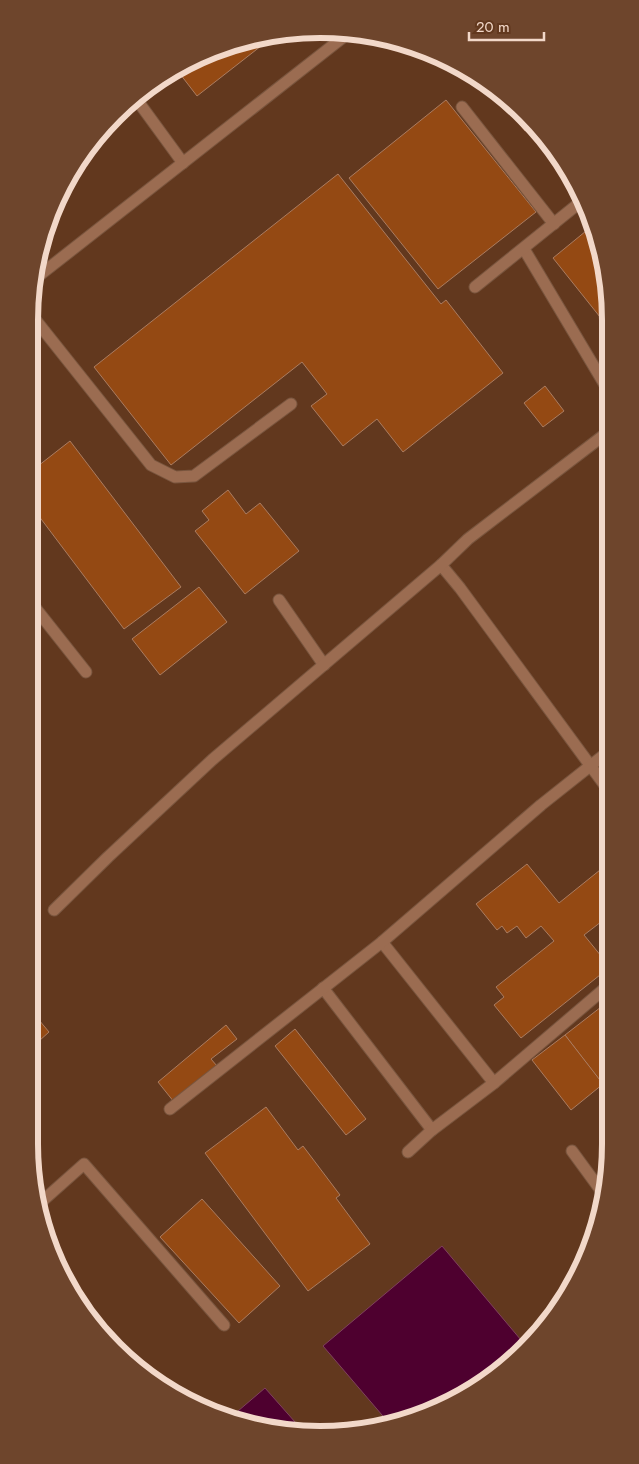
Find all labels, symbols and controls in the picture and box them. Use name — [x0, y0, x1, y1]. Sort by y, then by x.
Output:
scale bar — [469, 10, 544, 42]
text: 20 m — [476, 16, 510, 38]

